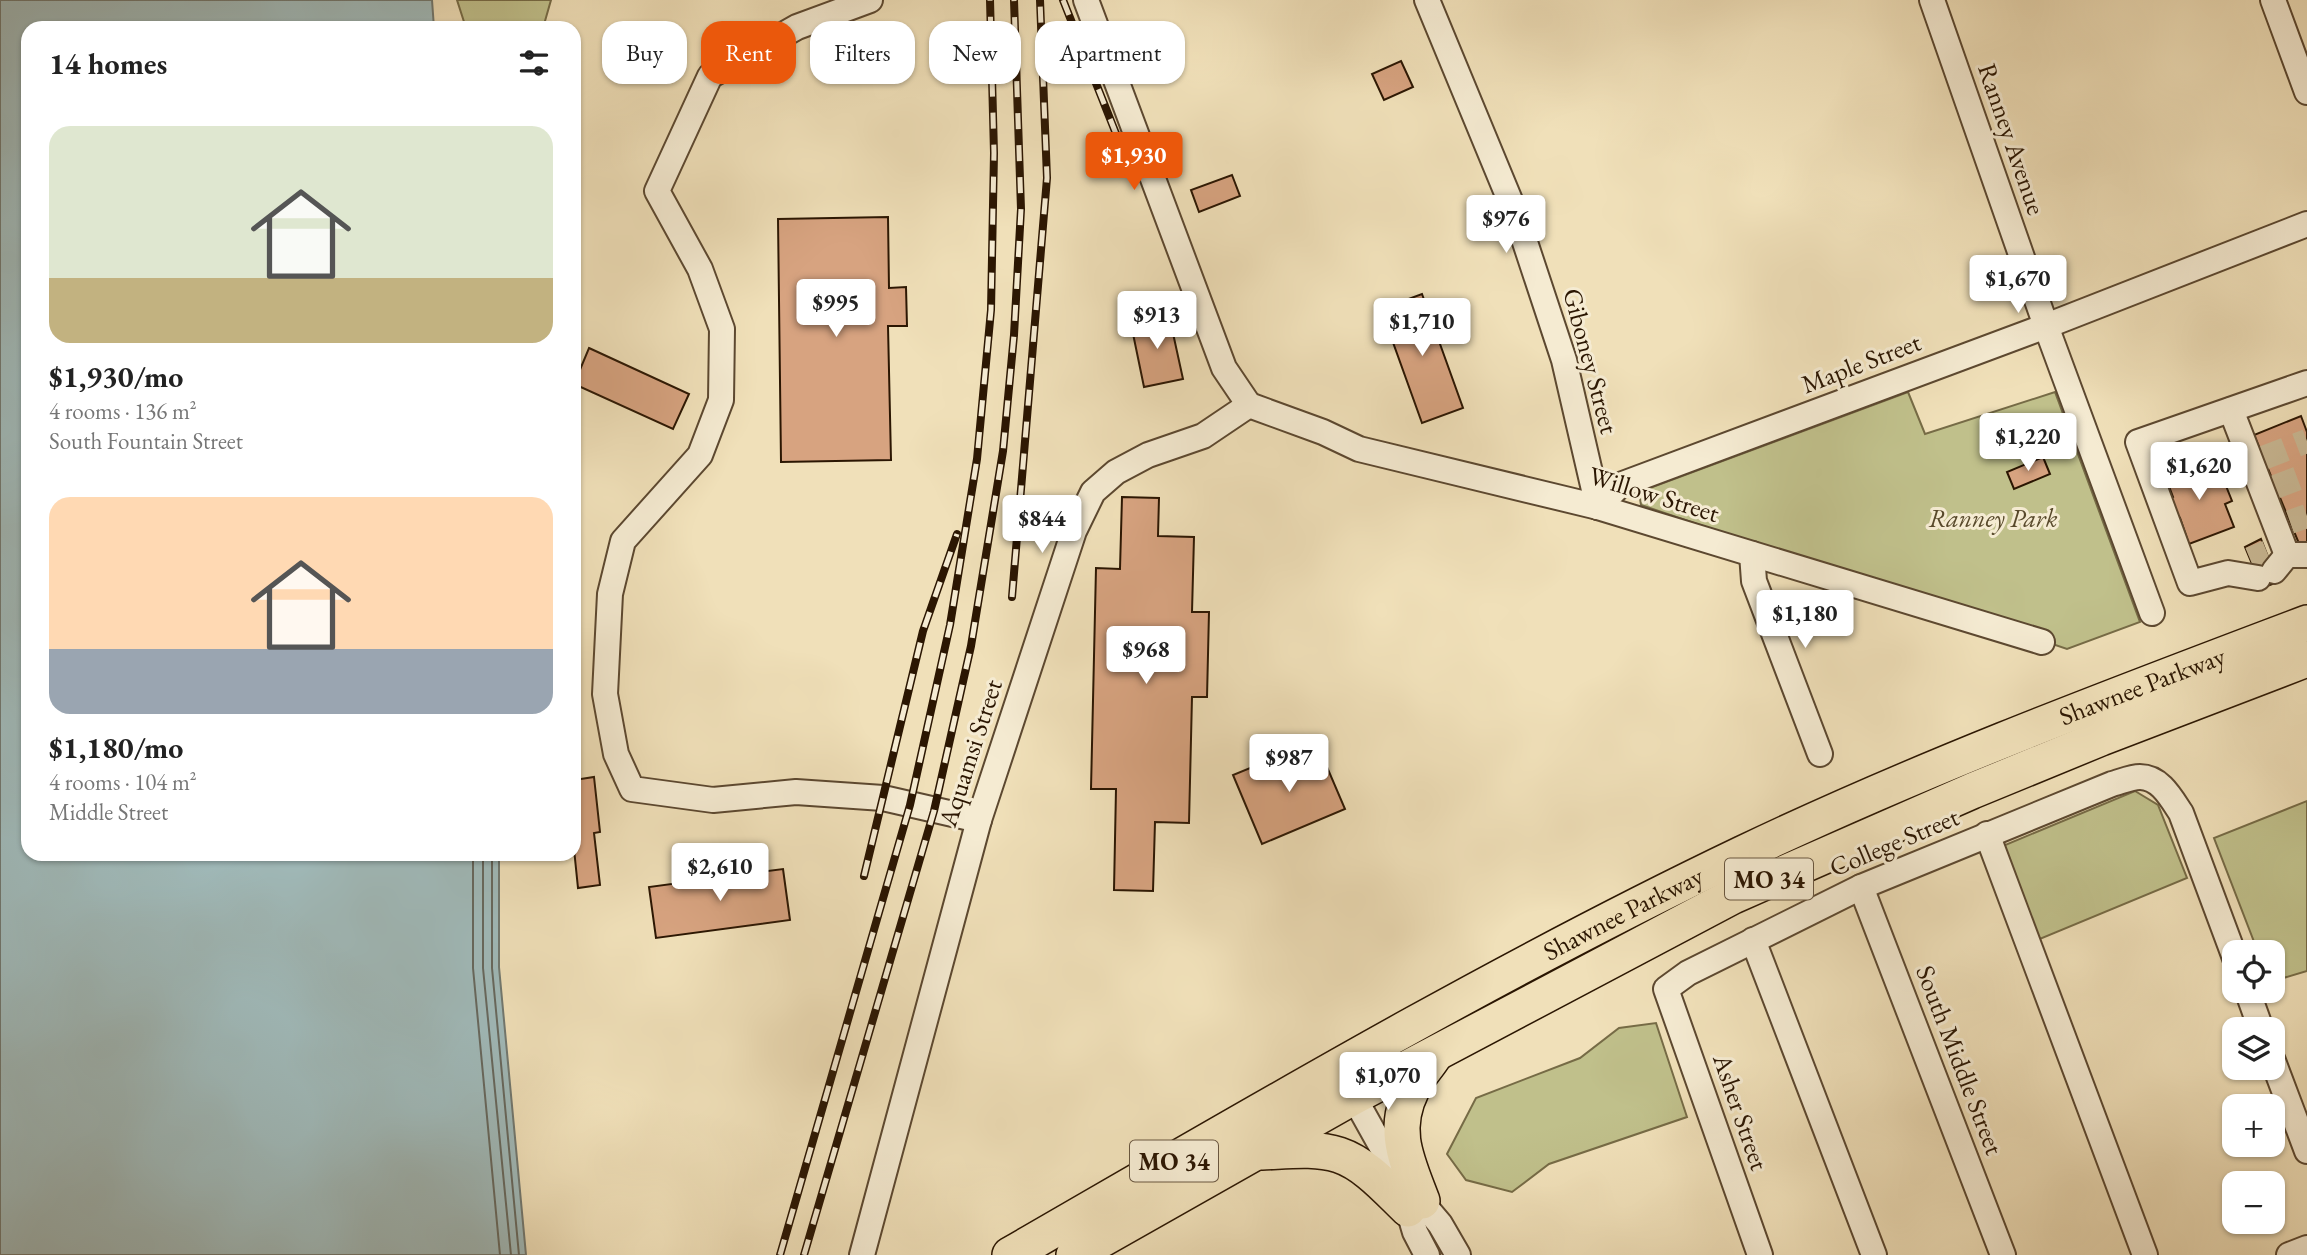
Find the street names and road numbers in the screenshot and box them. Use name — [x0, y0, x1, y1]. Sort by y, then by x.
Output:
street label: Ranney Avenue — [1970, 59, 2054, 219]
street label: Giboney Street — [1555, 285, 1627, 437]
street label: Maple Street — [1797, 325, 1925, 401]
street label: Willow Street — [1585, 458, 1723, 530]
street label: Shawnee Parkway — [2054, 638, 2231, 733]
street label: Aquamsi Street — [930, 675, 1010, 832]
street label: College Street — [1824, 800, 1964, 884]
street label: Shawnee Parkway — [1537, 858, 1709, 968]
road number: MO 34 — [1725, 858, 1813, 900]
street label: South Middle Street — [1908, 960, 2012, 1160]
street label: Asher Street — [1705, 1048, 1777, 1175]
road number: MO 34 — [1130, 1140, 1218, 1182]

